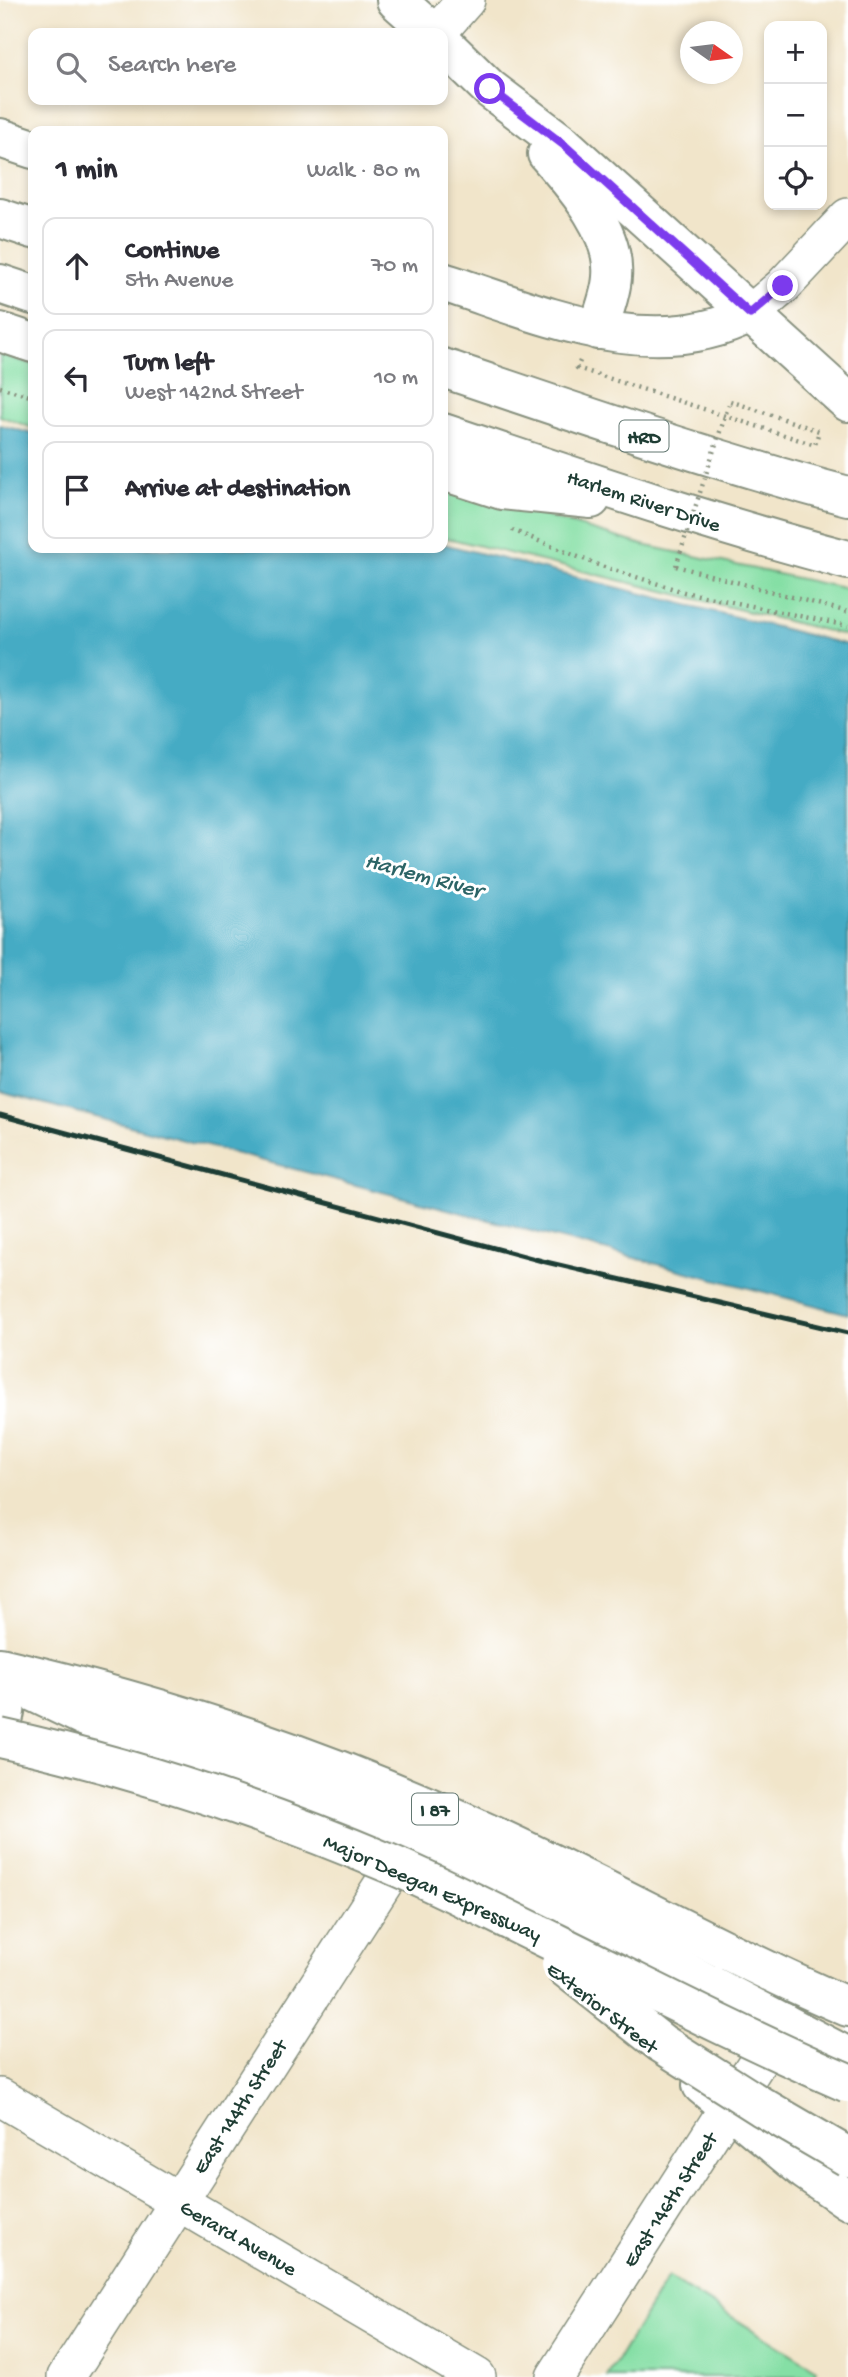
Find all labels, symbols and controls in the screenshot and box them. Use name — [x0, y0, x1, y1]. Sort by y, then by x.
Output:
north arrow — [680, 21, 743, 84]
map controls — [764, 21, 827, 210]
button: + — [764, 21, 827, 84]
search box — [28, 28, 448, 105]
icon: search — [52, 48, 90, 86]
text: Search here — [108, 51, 236, 82]
route start — [474, 73, 505, 104]
button: − — [764, 84, 827, 147]
button: locate — [764, 147, 827, 210]
text: 1 min — [56, 154, 117, 189]
text: Walk · 80 m — [307, 158, 420, 185]
text: Continue — [125, 237, 219, 268]
icon: ahead — [58, 247, 96, 285]
text: 70 m — [371, 253, 418, 280]
text: 5th Avenue — [125, 268, 233, 295]
route end — [767, 270, 798, 301]
text: Turn left — [125, 349, 213, 380]
icon: left — [58, 359, 96, 397]
text: 10 m — [374, 365, 418, 392]
text: West 142nd Street — [125, 380, 302, 407]
road number: HRD — [620, 420, 668, 452]
street label: Harlem River Drive — [563, 467, 724, 540]
icon: arrive — [58, 471, 96, 509]
text: Arrive at destination — [125, 475, 350, 506]
water label: Harlem River — [362, 849, 489, 907]
road number: I 87 — [412, 1794, 458, 1825]
street label: Major Deegan Expressway — [319, 1831, 544, 1950]
street label: Exterior Street — [540, 1958, 664, 2063]
street label: East 144th Street — [189, 2034, 296, 2180]
street label: East 146th Street — [619, 2127, 726, 2273]
street label: Gerard Avenue — [174, 2196, 301, 2284]

